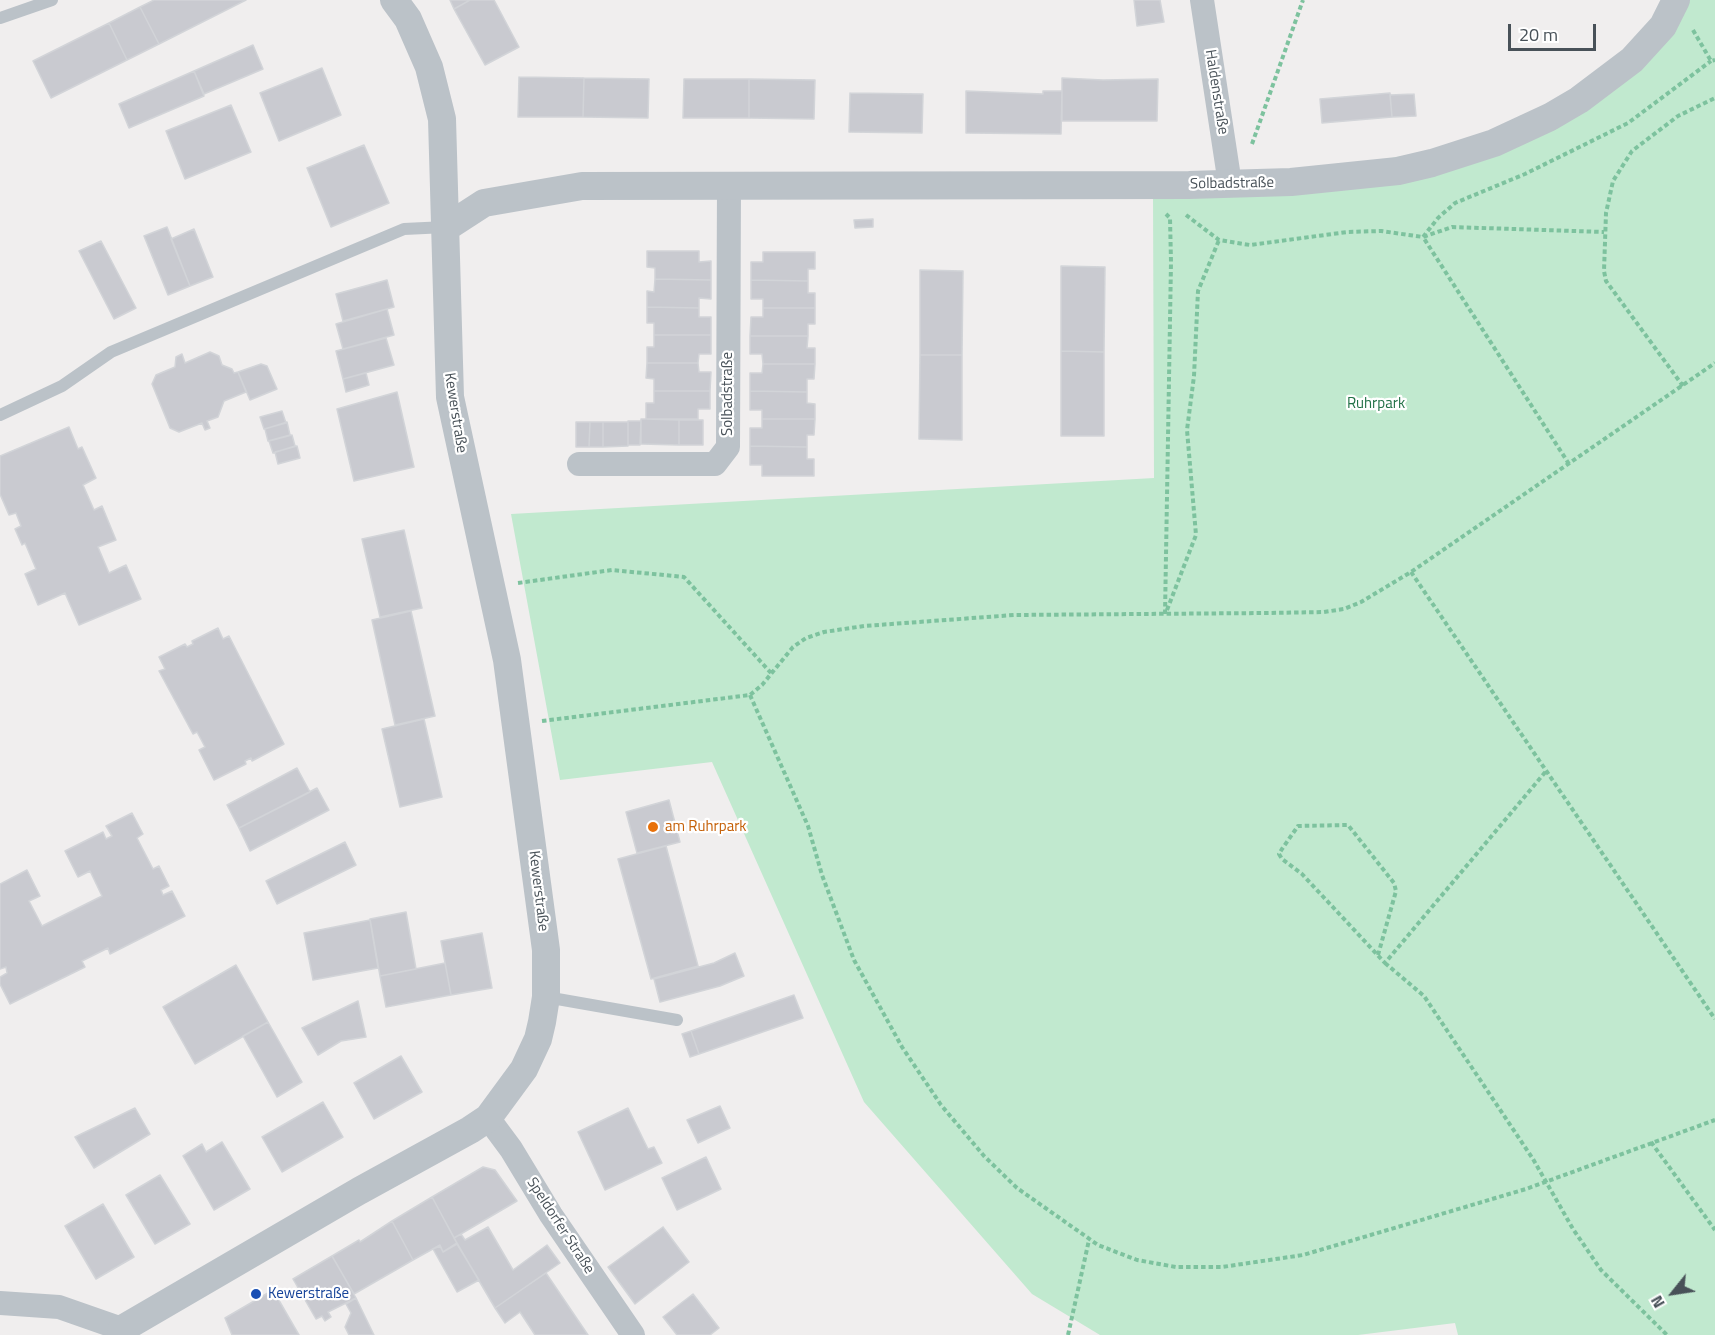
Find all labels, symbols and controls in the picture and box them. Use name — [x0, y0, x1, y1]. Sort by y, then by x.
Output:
scale bar — [1511, 12, 1600, 50]
text: 20 m — [1519, 21, 1558, 48]
street label: Haldenstraße — [1200, 48, 1232, 136]
street label: Solbadstraße — [1190, 174, 1274, 194]
street label: Solbadstraße — [719, 352, 737, 436]
street label: Kewerstraße — [440, 372, 470, 454]
park label: Ruhrpark — [1347, 395, 1405, 413]
place label: am Ruhrpark — [665, 818, 747, 836]
marker: am Ruhrpark — [646, 820, 660, 834]
street label: Kewerstraße — [524, 850, 552, 932]
street label: Speldorfer Straße — [522, 1174, 598, 1278]
north arrow — [1643, 1263, 1703, 1323]
place label: Kewerstraße — [268, 1285, 349, 1303]
marker: Kewerstraße — [249, 1287, 263, 1301]
text: N — [1644, 1291, 1671, 1313]

